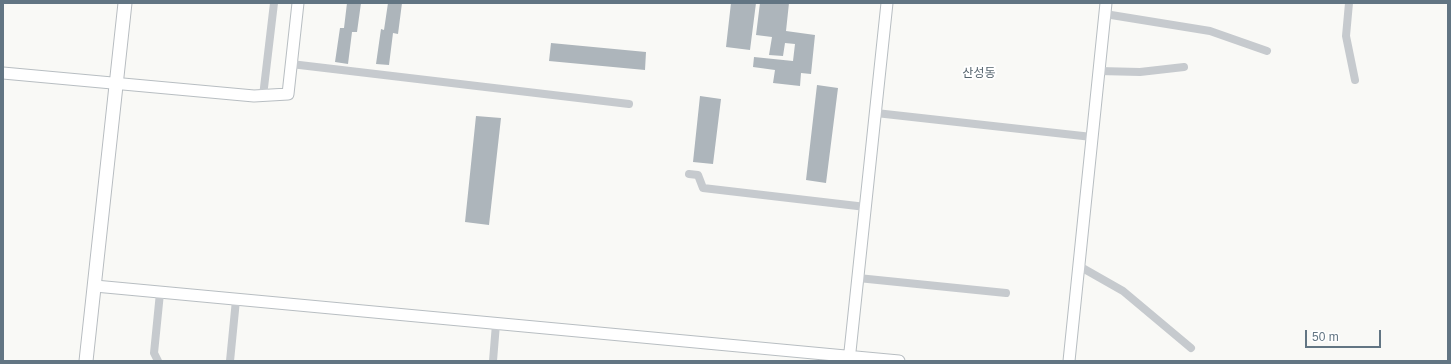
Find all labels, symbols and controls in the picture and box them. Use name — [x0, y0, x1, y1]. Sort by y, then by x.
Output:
district label: 산성동 — [962, 67, 996, 81]
scale bar — [1307, 322, 1383, 348]
text: 50 m — [1312, 330, 1339, 344]

